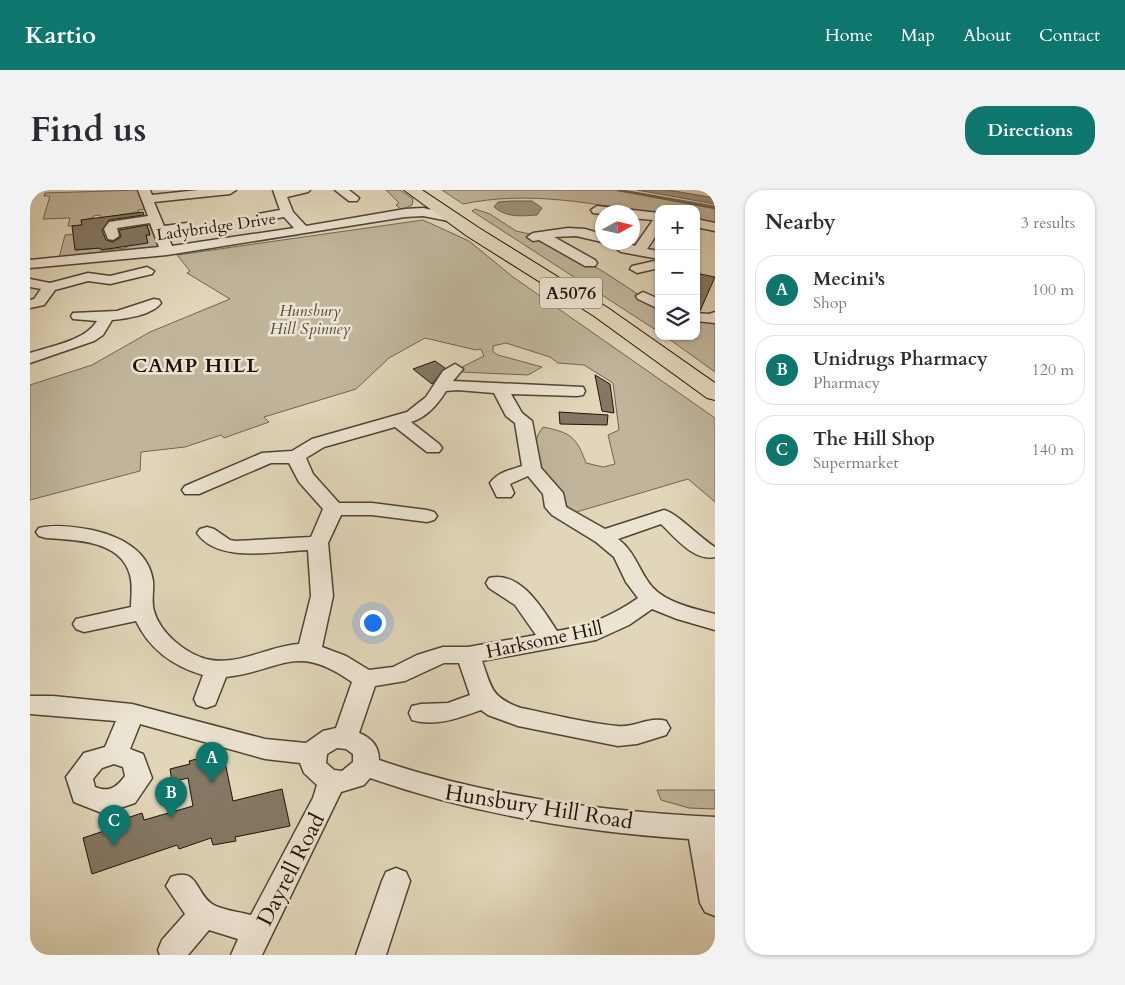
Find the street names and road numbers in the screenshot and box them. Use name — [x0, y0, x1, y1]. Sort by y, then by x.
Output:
street label: Ladybridge Drive — [155, 208, 277, 246]
road number: A5076 — [540, 278, 602, 309]
street label: Harksome Hill — [484, 615, 605, 665]
street label: Hunsbury Hill Road — [443, 777, 635, 837]
street label: Dayrell Road — [250, 808, 332, 931]

